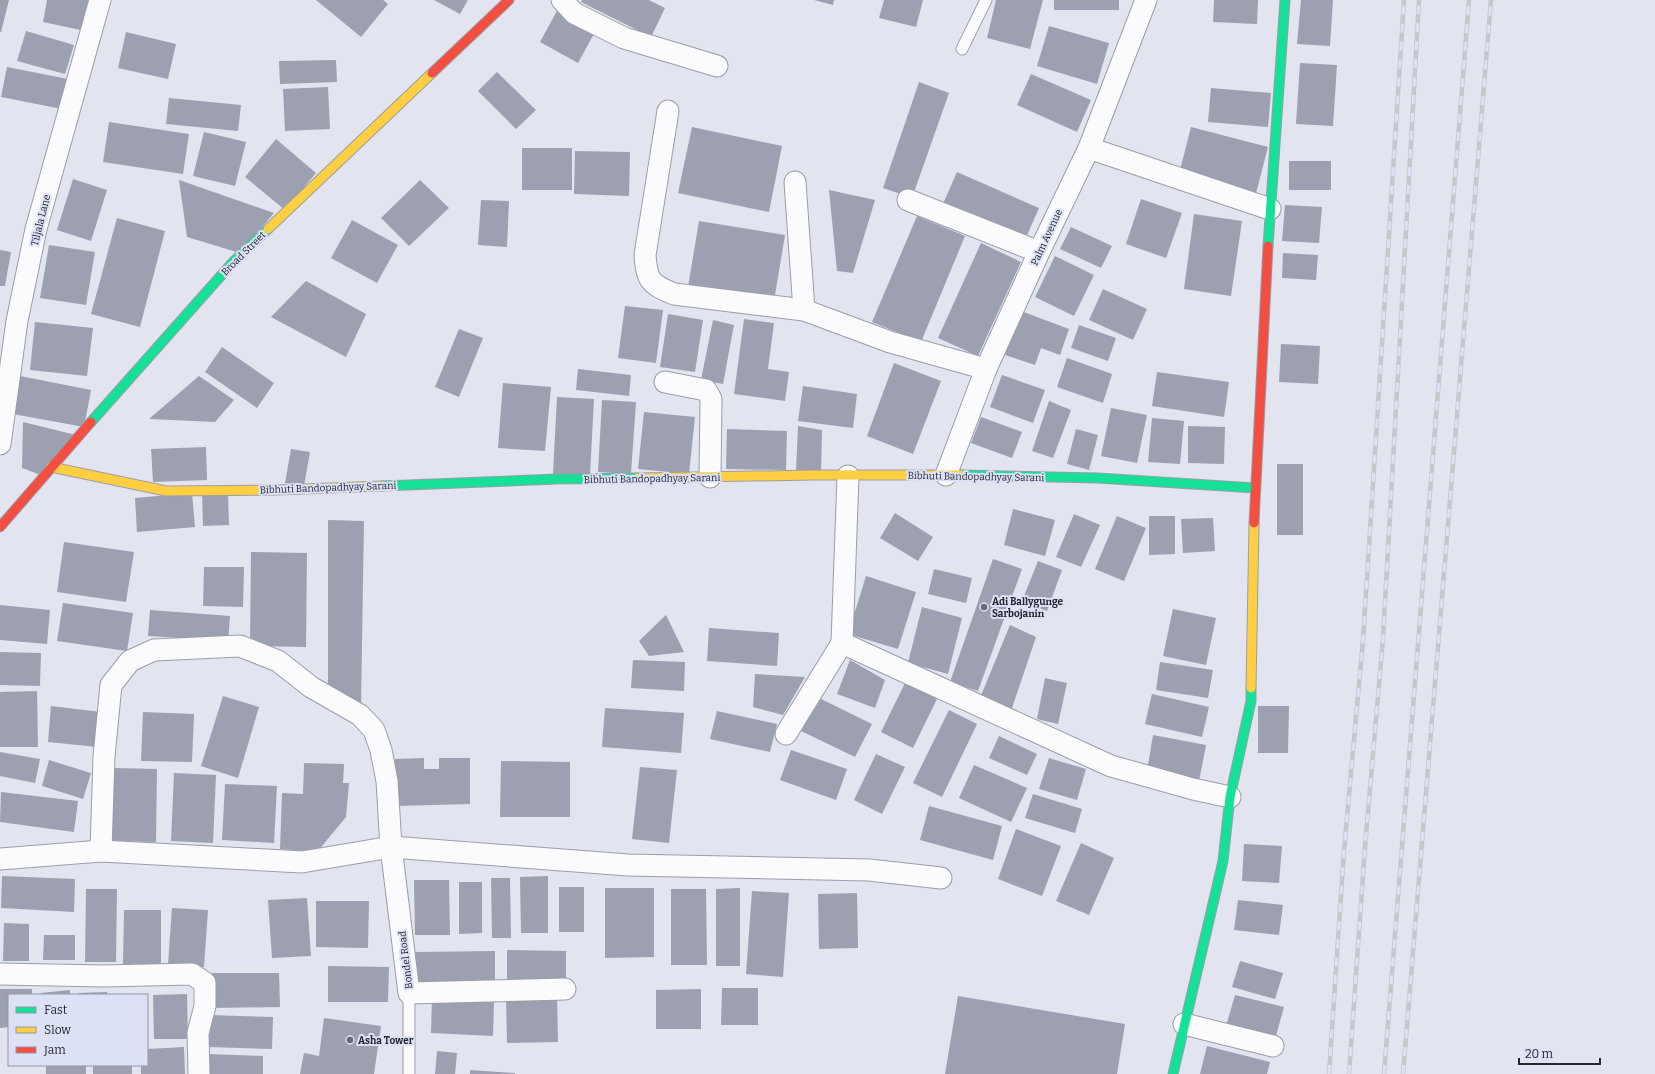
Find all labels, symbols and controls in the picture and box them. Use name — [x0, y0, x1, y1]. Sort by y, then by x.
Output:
street label: Tiljala Lane — [29, 193, 53, 247]
street label: Palm Avenue — [1029, 207, 1065, 267]
street label: Broad Street — [219, 229, 269, 278]
street label: Bibhuti Bandopadhyay Sarani — [908, 470, 1044, 484]
street label: Bibhuti Bandopadhyay Sarani — [584, 472, 720, 486]
street label: Bibhuti Bandopadhyay Sarani — [260, 480, 397, 496]
place label: Adi Ballygunge Sarbojanin — [992, 596, 1063, 620]
marker: Adi Ballygunge Sarbojanin — [979, 602, 989, 612]
street label: Bondel Road — [396, 930, 415, 990]
legend — [8, 994, 148, 1066]
text: Fast — [44, 1003, 68, 1017]
text: Slow — [44, 1023, 71, 1037]
marker: Asha Tower — [345, 1035, 355, 1045]
place label: Asha Tower — [358, 1035, 414, 1047]
scale bar — [1519, 1040, 1600, 1066]
text: Jam — [43, 1043, 66, 1057]
text: 20 m — [1525, 1047, 1554, 1061]

